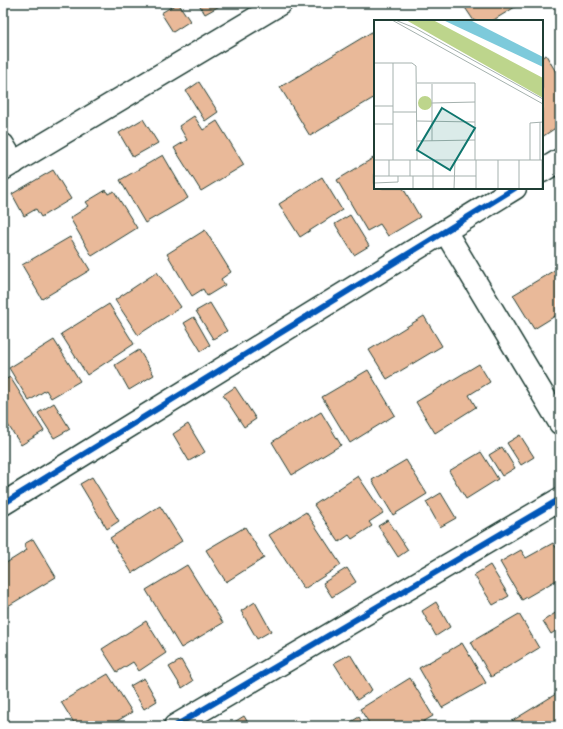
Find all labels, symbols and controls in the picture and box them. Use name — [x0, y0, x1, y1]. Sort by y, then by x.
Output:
inset map — [374, 20, 543, 189]

